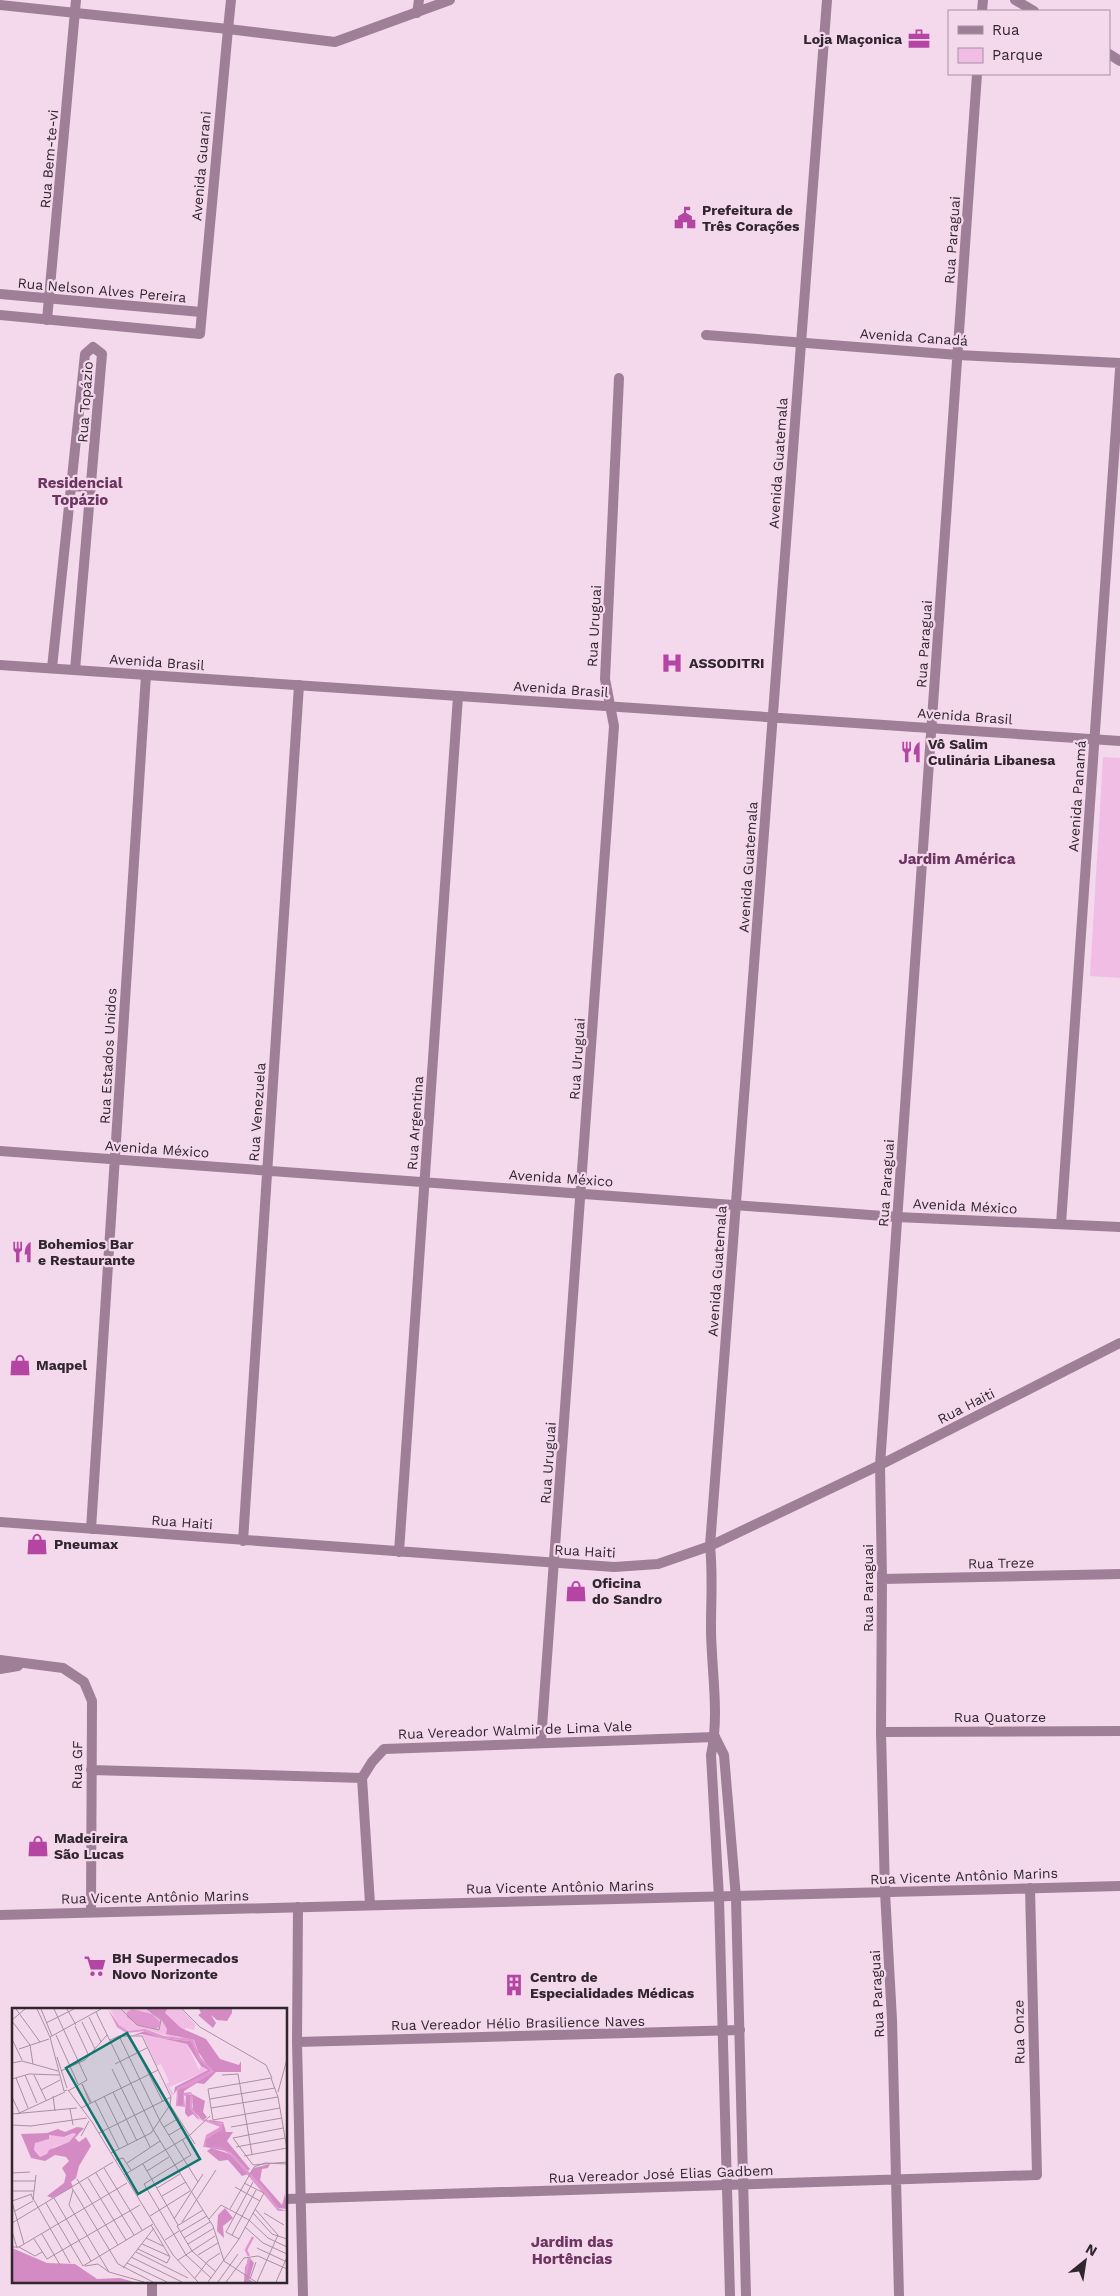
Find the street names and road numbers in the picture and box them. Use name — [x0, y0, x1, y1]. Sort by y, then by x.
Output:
street label: Rua Bem-te-vi — [37, 109, 61, 209]
street label: Avenida Guarani — [188, 110, 214, 222]
street label: Rua Paraguai — [941, 196, 963, 284]
street label: Rua Nelson Alves Pereira — [17, 275, 187, 305]
street label: Avenida Canadá — [859, 325, 969, 349]
street label: Rua Topázio — [74, 361, 96, 443]
street label: Avenida Guatemala — [765, 397, 791, 529]
street label: Rua Uruguai — [584, 585, 604, 667]
street label: Rua Paraguai — [913, 600, 935, 688]
street label: Avenida Brasil — [109, 651, 206, 673]
street label: Avenida Brasil — [513, 678, 610, 700]
street label: Avenida Brasil — [917, 705, 1014, 727]
street label: Avenida Panamá — [1065, 740, 1089, 852]
street label: Avenida Guatemala — [735, 801, 761, 933]
street label: Rua Estados Unidos — [96, 987, 120, 1125]
street label: Rua Uruguai — [566, 1017, 588, 1101]
street label: Rua Venezuela — [246, 1062, 268, 1162]
street label: Rua Argentina — [404, 1075, 426, 1171]
street label: Avenida México — [104, 1137, 210, 1161]
street label: Rua Paraguai — [875, 1139, 897, 1227]
street label: Avenida México — [508, 1166, 614, 1190]
street label: Avenida México — [912, 1195, 1018, 1217]
street label: Avenida Guatemala — [704, 1205, 730, 1337]
street label: Rua Haiti — [935, 1385, 997, 1427]
street label: Rua Uruguai — [537, 1421, 559, 1505]
street label: Rua Haiti — [151, 1512, 213, 1532]
street label: Rua Haiti — [554, 1541, 616, 1561]
street label: Rua Paraguai — [860, 1544, 876, 1632]
street label: Rua Treze — [968, 1554, 1034, 1572]
street label: Rua Quatorze — [954, 1709, 1046, 1725]
street label: Rua Vereador Walmir de Lima Vale — [398, 1718, 632, 1742]
street label: Rua GF — [69, 1740, 85, 1790]
street label: Rua Vicente Antônio Marins — [870, 1865, 1058, 1887]
street label: Rua Vicente Antônio Marins — [466, 1877, 654, 1897]
street label: Rua Vicente Antônio Marins — [61, 1887, 249, 1907]
street label: Rua Paraguai — [867, 1950, 887, 2038]
street label: Rua Onze — [1010, 2000, 1028, 2064]
street label: Rua Vereador Hélio Brasilience Naves — [391, 2013, 645, 2033]
street label: Rua Vereador José Elias Gadbem — [548, 2162, 774, 2186]

